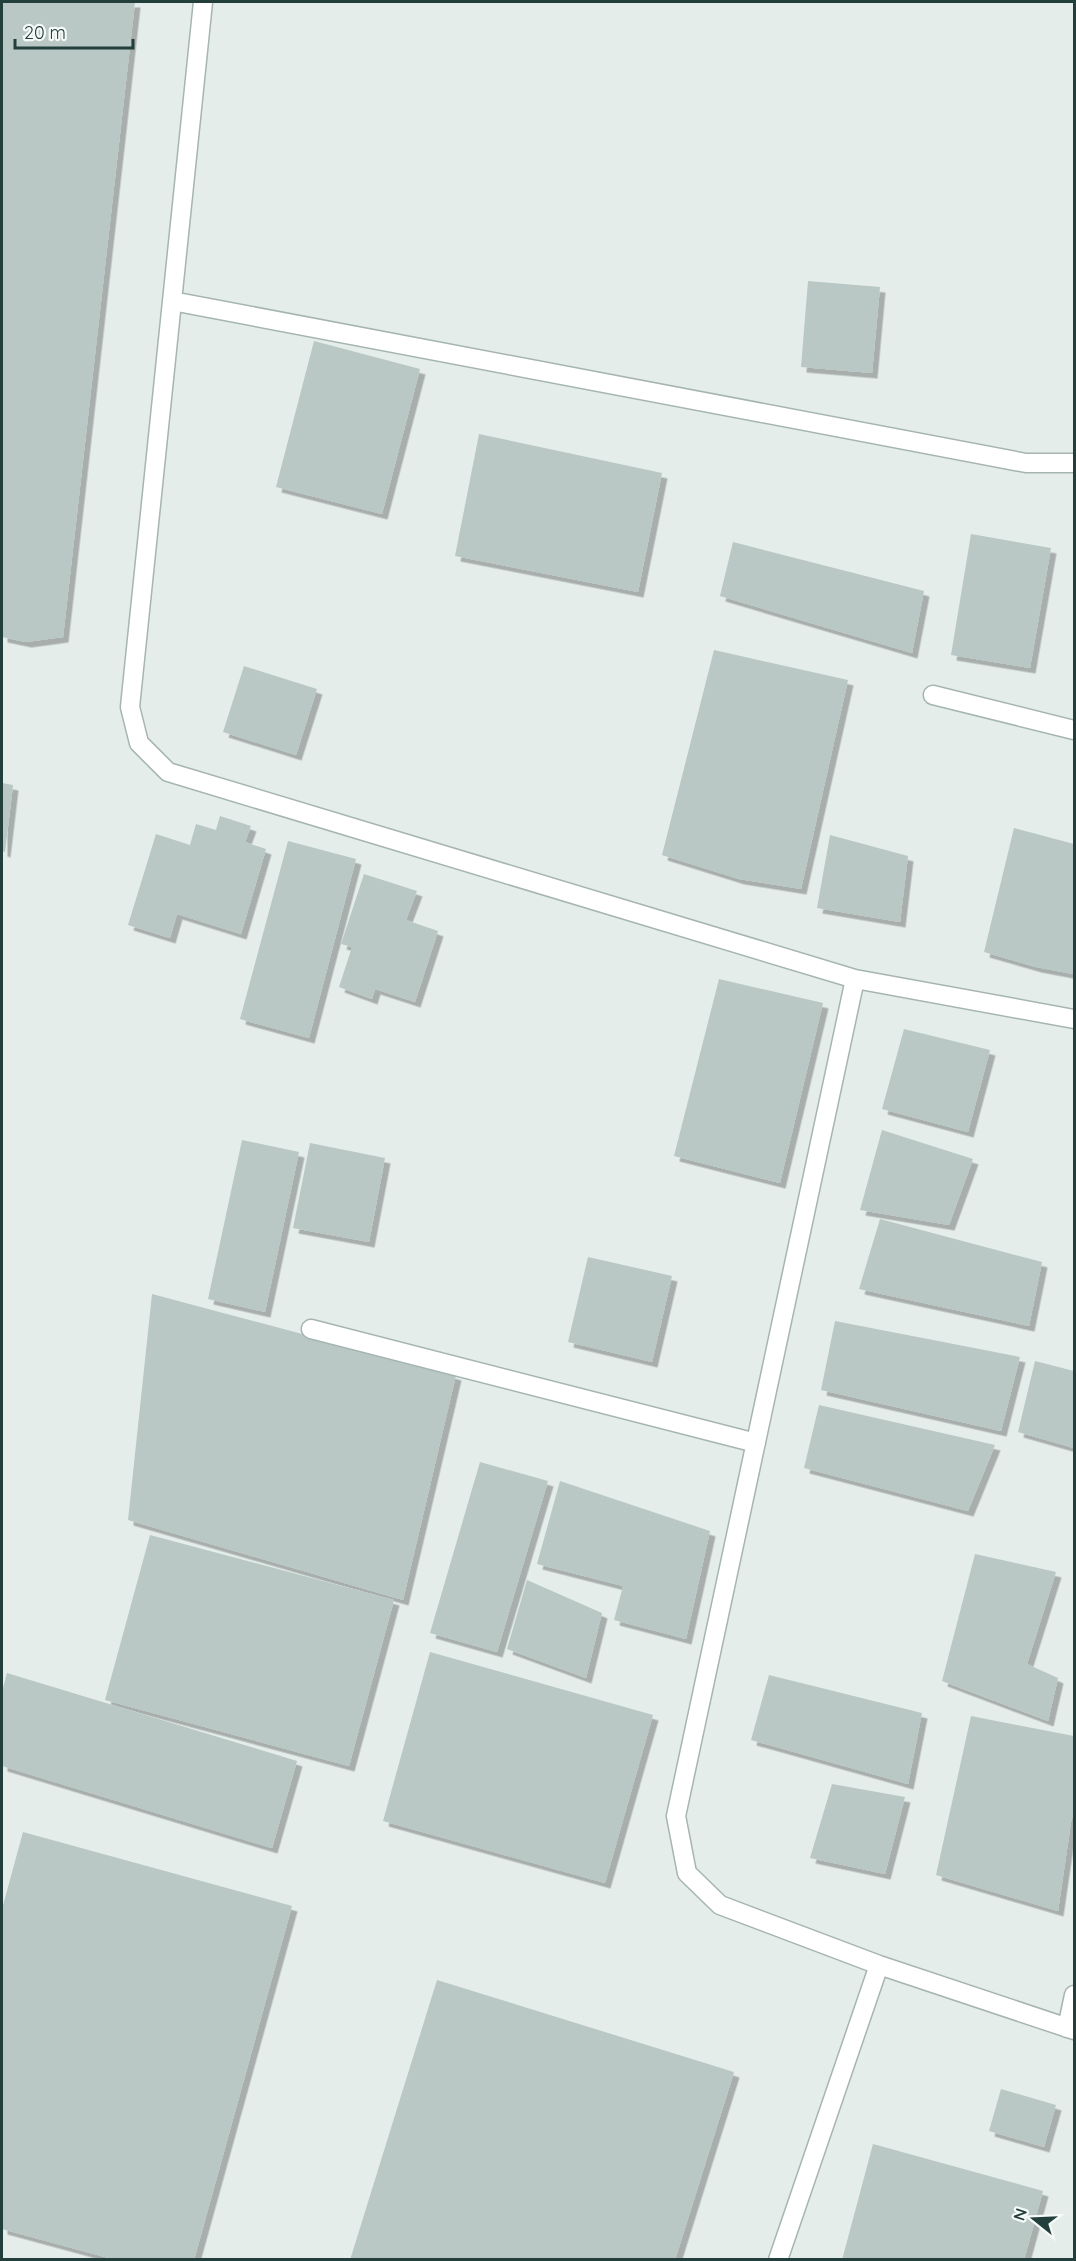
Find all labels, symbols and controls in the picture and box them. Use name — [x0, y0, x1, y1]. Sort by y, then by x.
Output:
scale bar — [15, 12, 134, 50]
text: 20 m — [24, 21, 66, 44]
north arrow — [1004, 2189, 1064, 2249]
text: N — [1008, 2206, 1031, 2223]

